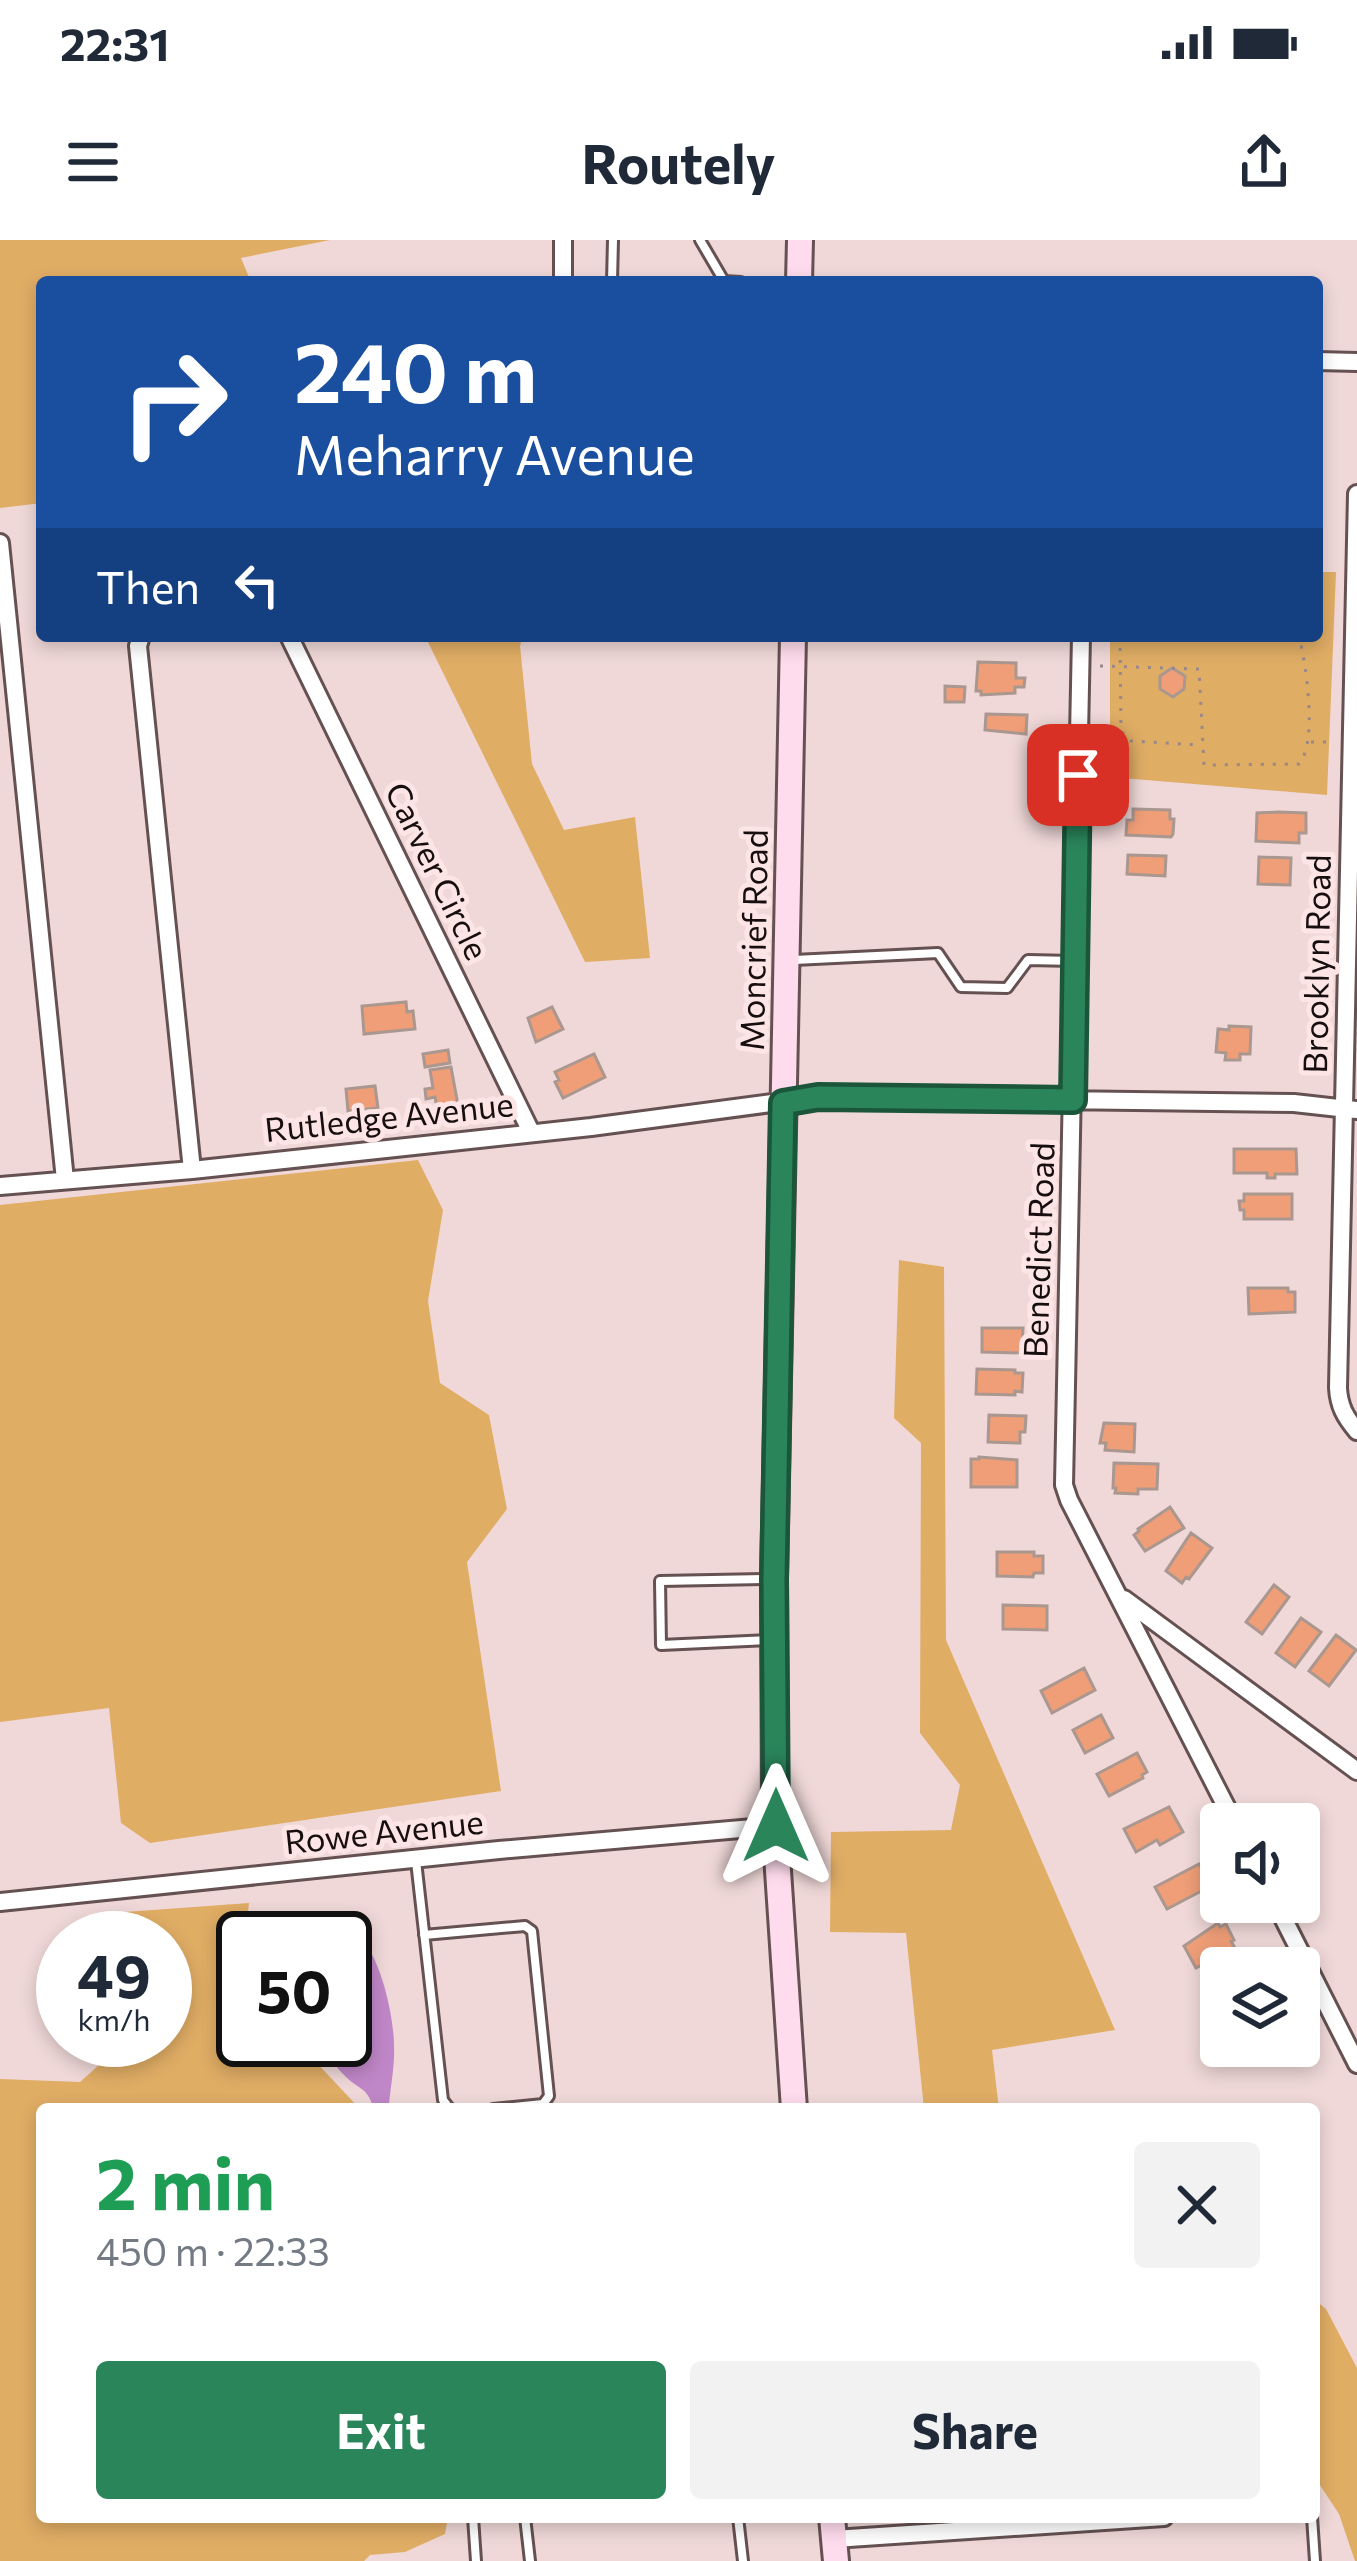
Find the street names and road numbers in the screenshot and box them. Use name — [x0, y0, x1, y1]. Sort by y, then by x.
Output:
street label: Carver Circle — [378, 775, 499, 966]
street label: Moncrief Road — [730, 829, 775, 1051]
street label: Brooklyn Road — [1293, 854, 1338, 1074]
street label: Rutledge Avenue — [262, 1082, 515, 1149]
street label: Benedict Road — [1013, 1141, 1062, 1358]
street label: Rowe Avenue — [282, 1800, 485, 1861]

